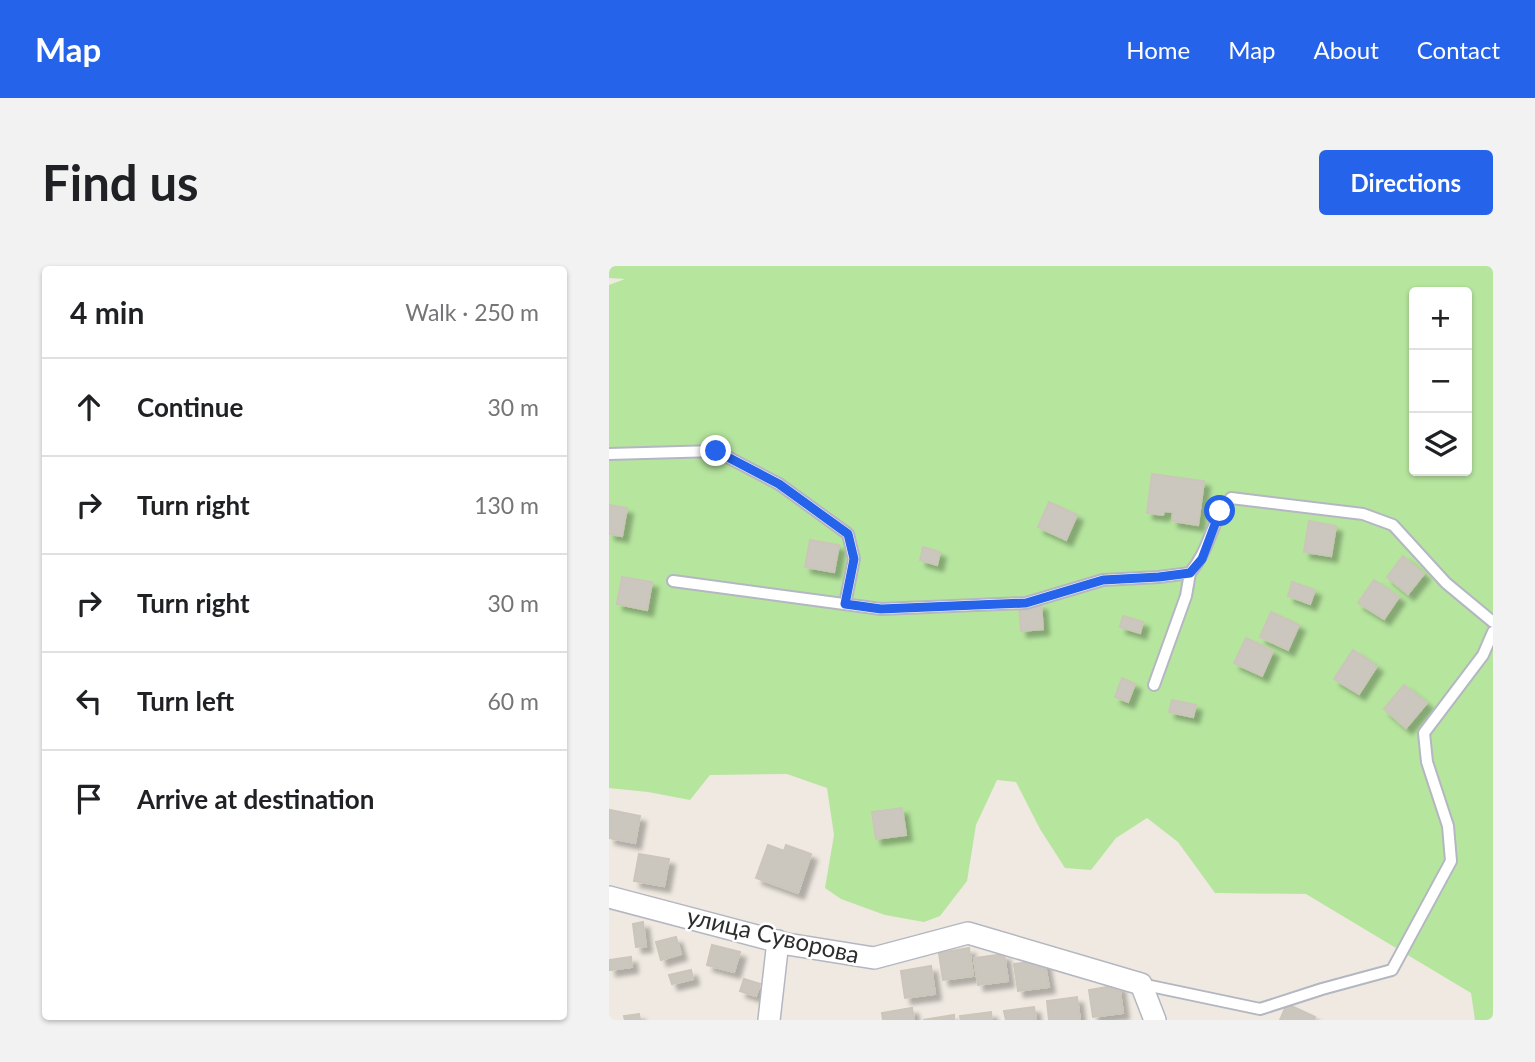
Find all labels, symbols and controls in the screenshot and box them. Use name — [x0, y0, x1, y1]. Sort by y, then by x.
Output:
text: Map — [35, 29, 101, 69]
text: Home — [1126, 35, 1190, 64]
text: Map — [1228, 35, 1276, 64]
text: About — [1314, 35, 1379, 64]
text: Contact — [1417, 35, 1500, 64]
button: Directions — [1319, 150, 1493, 215]
text: Find us — [42, 153, 199, 211]
map controls — [1409, 287, 1472, 476]
button: + — [1409, 287, 1472, 350]
text: 4 min — [70, 294, 144, 330]
text: Walk · 250 m — [405, 298, 539, 326]
button: − — [1409, 350, 1472, 413]
icon: ahead — [70, 388, 108, 426]
text: Continue — [137, 391, 243, 423]
text: 30 m — [488, 393, 539, 421]
button: layers — [1409, 413, 1472, 476]
route end — [700, 435, 731, 466]
icon: right — [70, 486, 108, 524]
text: Turn right — [137, 489, 250, 521]
text: 130 m — [474, 491, 539, 519]
route start — [1204, 495, 1235, 526]
icon: right — [70, 584, 108, 622]
text: Turn right — [137, 587, 250, 619]
text: 30 m — [488, 589, 539, 617]
icon: left — [70, 682, 108, 720]
text: Turn left — [137, 685, 234, 717]
text: 60 m — [488, 687, 539, 715]
icon: arrive — [70, 780, 108, 818]
text: Arrive at destination — [137, 783, 374, 815]
street label: улица Суворова — [684, 901, 862, 968]

